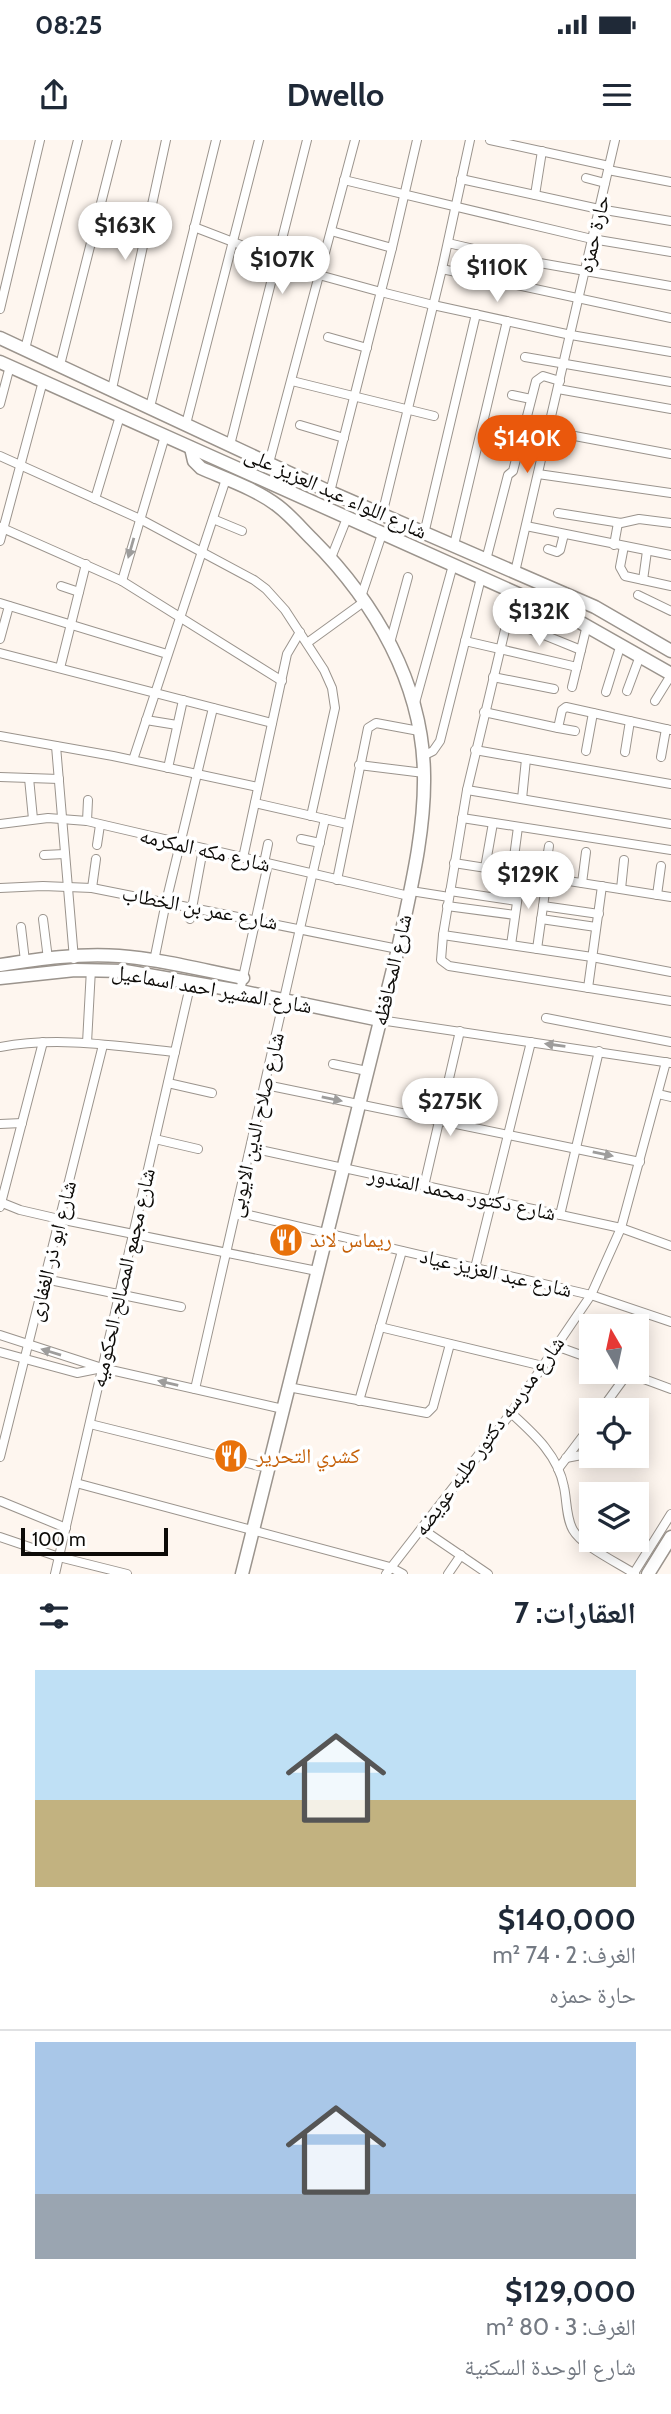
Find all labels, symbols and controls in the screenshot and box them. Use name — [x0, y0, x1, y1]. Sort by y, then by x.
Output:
text: 08:25 — [35, 9, 103, 41]
text: Dwello — [287, 75, 384, 114]
icon: share — [35, 76, 73, 114]
icon: menu — [598, 76, 636, 114]
street label: حارة حمزه — [572, 193, 615, 275]
pin: $163K — [76, 202, 174, 262]
text: $163K — [94, 211, 156, 239]
pin: $107K — [233, 236, 331, 296]
pin: $110K — [448, 244, 546, 304]
text: $107K — [250, 245, 314, 273]
text: $110K — [467, 253, 527, 281]
pin: $140K — [478, 416, 576, 475]
text: $140K — [494, 424, 560, 452]
street label: شارع اللواء عبد العزيز على — [241, 441, 431, 545]
one-way arrow — [126, 538, 136, 559]
pin: $132K — [490, 588, 588, 648]
text: $132K — [509, 597, 569, 625]
street label: شارع مكه المكرمه — [137, 822, 273, 878]
pin: $129K — [479, 852, 577, 911]
text: $129K — [497, 860, 559, 888]
street label: شارع عمر بن الخطاب — [120, 880, 280, 936]
street label: شارع المحافظه — [367, 912, 417, 1028]
street label: شارع المشير احمد اسماعيل — [110, 959, 314, 1019]
street label: شارع صلاح الدين الايوبى — [222, 1030, 290, 1220]
one-way arrow — [544, 1039, 566, 1050]
pin: $275K — [401, 1079, 499, 1138]
text: $275K — [418, 1087, 482, 1115]
one-way arrow — [321, 1094, 343, 1105]
one-way arrow — [592, 1149, 614, 1160]
street label: شارع دكتور محمد المندور — [365, 1161, 558, 1227]
street label: شارع مجمع المصالح الحكوميه — [85, 1166, 161, 1390]
street label: شارع ابو ذر الغفارى — [22, 1178, 82, 1324]
restaurant icon: ريماس لاند — [267, 1221, 305, 1259]
place label: ريماس لاند — [310, 1227, 392, 1253]
street label: شارع عبد العزيز عياد — [417, 1243, 575, 1303]
north arrow — [579, 1314, 649, 1384]
map controls — [579, 1314, 649, 1552]
street label: شارع مدرسه دكتور طلبه عويضه — [408, 1331, 570, 1541]
one-way arrow — [40, 1346, 61, 1357]
one-way arrow — [157, 1378, 179, 1389]
button: locate — [579, 1398, 649, 1468]
restaurant icon: كشري التحرير — [212, 1437, 250, 1475]
place label: كشري التحرير — [255, 1443, 360, 1472]
button: layers — [579, 1482, 649, 1552]
scale bar — [21, 1525, 168, 1557]
text: 100 m — [32, 1528, 86, 1551]
text: العقارات: 7 — [514, 1594, 636, 1631]
icon: filters — [35, 1597, 73, 1635]
icon: home — [273, 1715, 399, 1841]
text: $140,000 — [498, 1901, 636, 1938]
text: الغرف: 2 · 74 m² — [492, 1941, 636, 1969]
text: حارة حمزه — [549, 1981, 636, 2009]
icon: home — [273, 2087, 399, 2213]
text: $129,000 — [505, 2273, 636, 2310]
text: الغرف: 3 · 80 m² — [486, 2313, 636, 2341]
text: شارع الوحدة السكنية — [464, 2353, 636, 2381]

